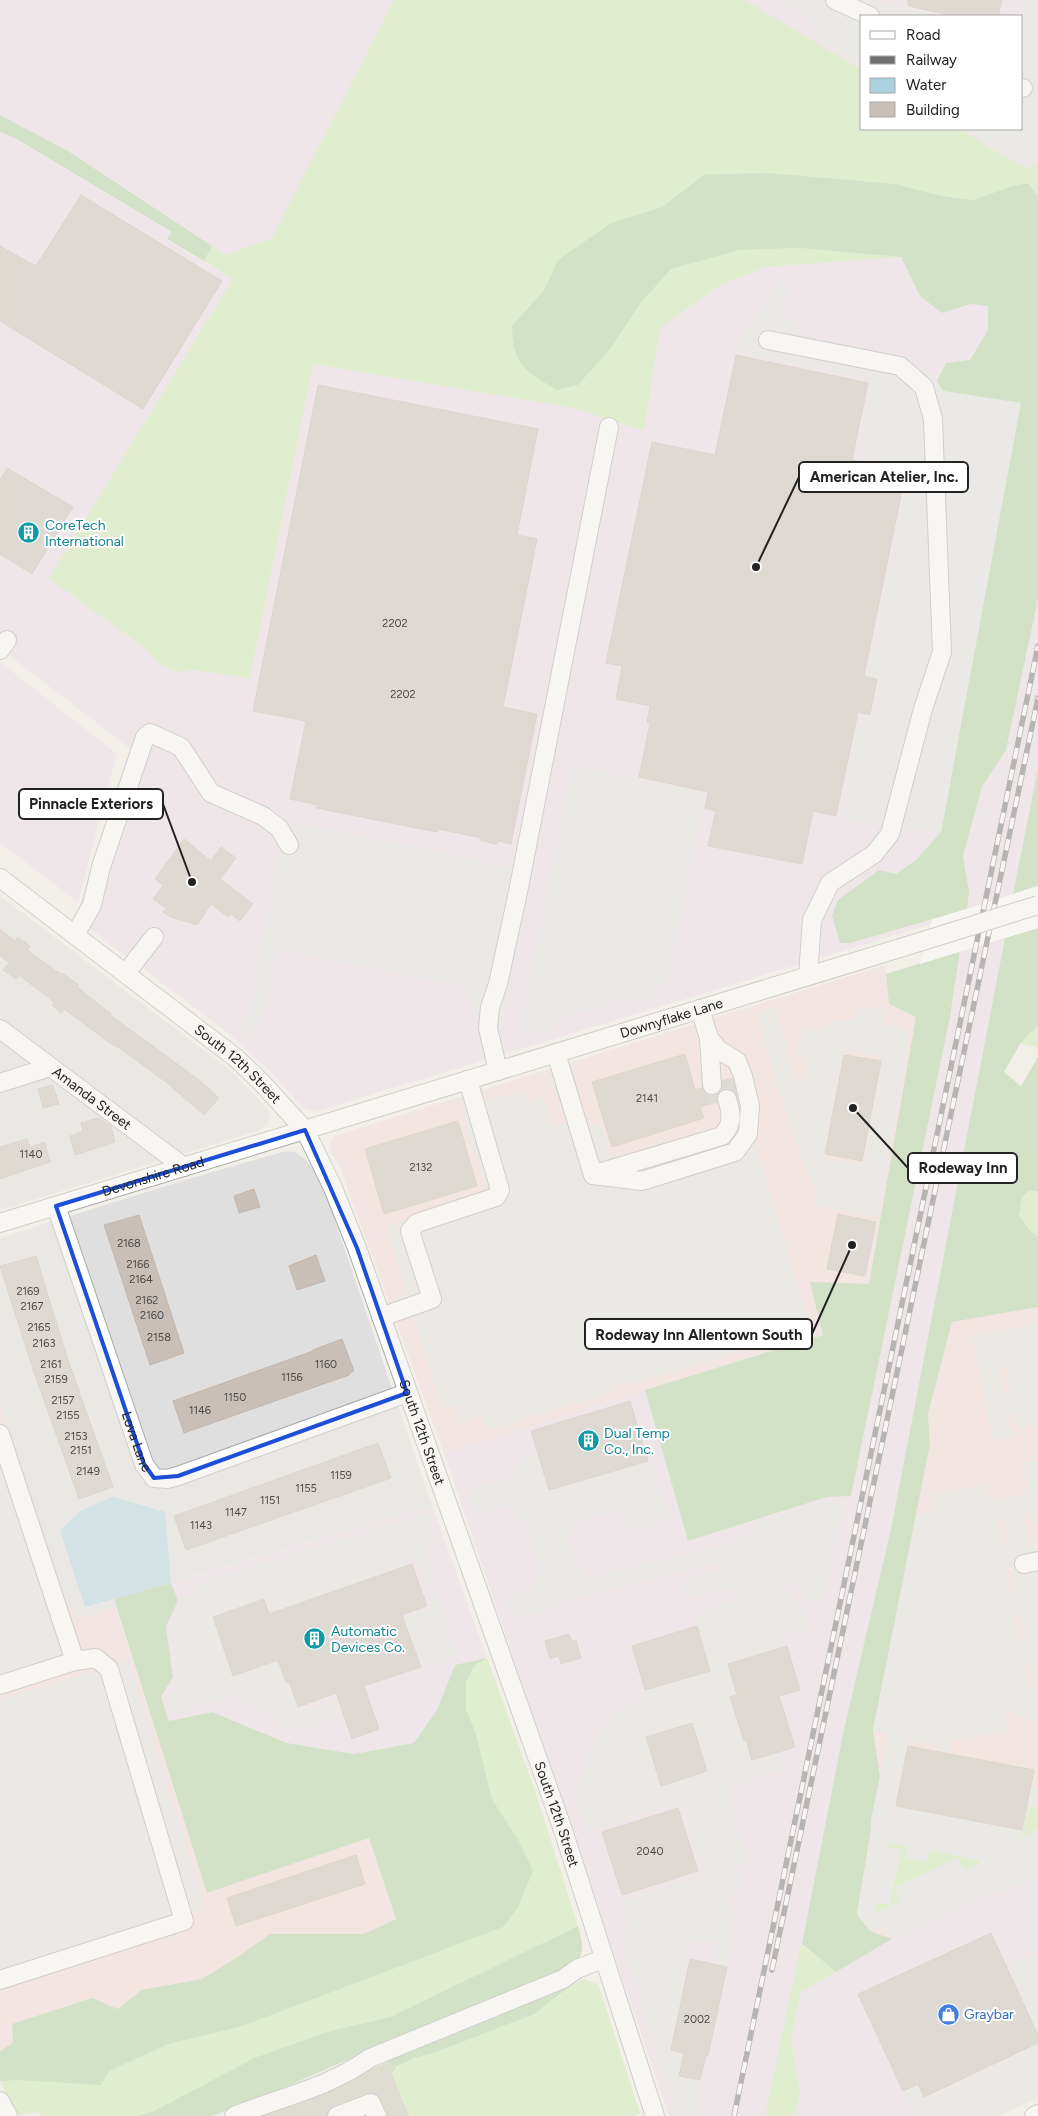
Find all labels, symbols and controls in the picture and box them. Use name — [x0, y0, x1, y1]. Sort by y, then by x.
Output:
legend — [860, 15, 1023, 130]
text: Road — [906, 26, 941, 44]
text: Railway — [906, 51, 957, 69]
text: Water — [906, 76, 946, 94]
text: Building — [906, 101, 960, 119]
callout: American Atelier, Inc. — [799, 462, 968, 492]
text: American Atelier, Inc. — [810, 468, 959, 486]
place label: CoreTech International — [45, 517, 124, 550]
building icon: CoreTech International — [17, 521, 41, 545]
house number: 2202 — [382, 617, 408, 630]
house number: 2202 — [390, 688, 416, 701]
callout: Pinnacle Exteriors — [19, 789, 163, 819]
text: Pinnacle Exteriors — [29, 795, 153, 813]
street label: Downyflake Lane — [618, 995, 725, 1042]
street label: South 12th Street — [191, 1021, 284, 1107]
street label: Amanda Street — [49, 1063, 135, 1134]
house number: 2141 — [636, 1092, 658, 1105]
house number: 1140 — [20, 1148, 42, 1161]
street label: Devonshire Road — [100, 1153, 206, 1200]
callout: Rodeway Inn — [908, 1153, 1017, 1183]
text: Rodeway Inn — [919, 1159, 1007, 1177]
house number: 2132 — [410, 1161, 432, 1174]
house number: 2168 — [117, 1237, 141, 1250]
house number: 2166 — [126, 1258, 150, 1271]
house number: 2164 — [129, 1273, 153, 1286]
house number: 2169 — [16, 1285, 40, 1298]
house number: 2162 — [135, 1294, 159, 1307]
house number: 2167 — [21, 1300, 44, 1313]
house number: 2160 — [140, 1309, 164, 1322]
callout: Rodeway Inn Allentown South — [585, 1319, 812, 1349]
house number: 2165 — [27, 1321, 51, 1334]
text: Rodeway Inn Allentown South — [595, 1326, 803, 1344]
house number: 2158 — [147, 1331, 171, 1344]
house number: 2163 — [33, 1337, 55, 1350]
house number: 2161 — [40, 1358, 62, 1371]
house number: 1160 — [315, 1358, 337, 1371]
house number: 1156 — [281, 1371, 303, 1384]
house number: 2159 — [44, 1373, 68, 1386]
street label: South 12th Street — [395, 1377, 448, 1487]
house number: 1150 — [224, 1391, 246, 1404]
house number: 2157 — [52, 1394, 75, 1407]
house number: 1146 — [189, 1404, 211, 1417]
house number: 2155 — [56, 1409, 80, 1422]
street label: Lova Lane — [118, 1409, 155, 1476]
place label: Dual Temp Co., Inc. — [604, 1425, 670, 1458]
building icon: Dual Temp Co., Inc. — [576, 1429, 600, 1453]
house number: 2153 — [64, 1430, 88, 1443]
house number: 2151 — [70, 1444, 92, 1457]
house number: 2149 — [76, 1465, 100, 1478]
house number: 1159 — [330, 1469, 352, 1482]
house number: 1155 — [295, 1482, 317, 1495]
house number: 1151 — [260, 1494, 280, 1507]
house number: 1147 — [225, 1506, 247, 1519]
house number: 1143 — [190, 1519, 212, 1532]
place label: Automatic Devices Co. — [331, 1623, 405, 1656]
building icon: Automatic Devices Co. — [303, 1627, 327, 1651]
street label: South 12th Street — [530, 1759, 582, 1869]
house number: 2040 — [636, 1845, 664, 1858]
shop icon: Graybar — [936, 2002, 960, 2026]
place label: Graybar — [964, 2006, 1014, 2023]
house number: 2002 — [684, 2013, 710, 2026]

